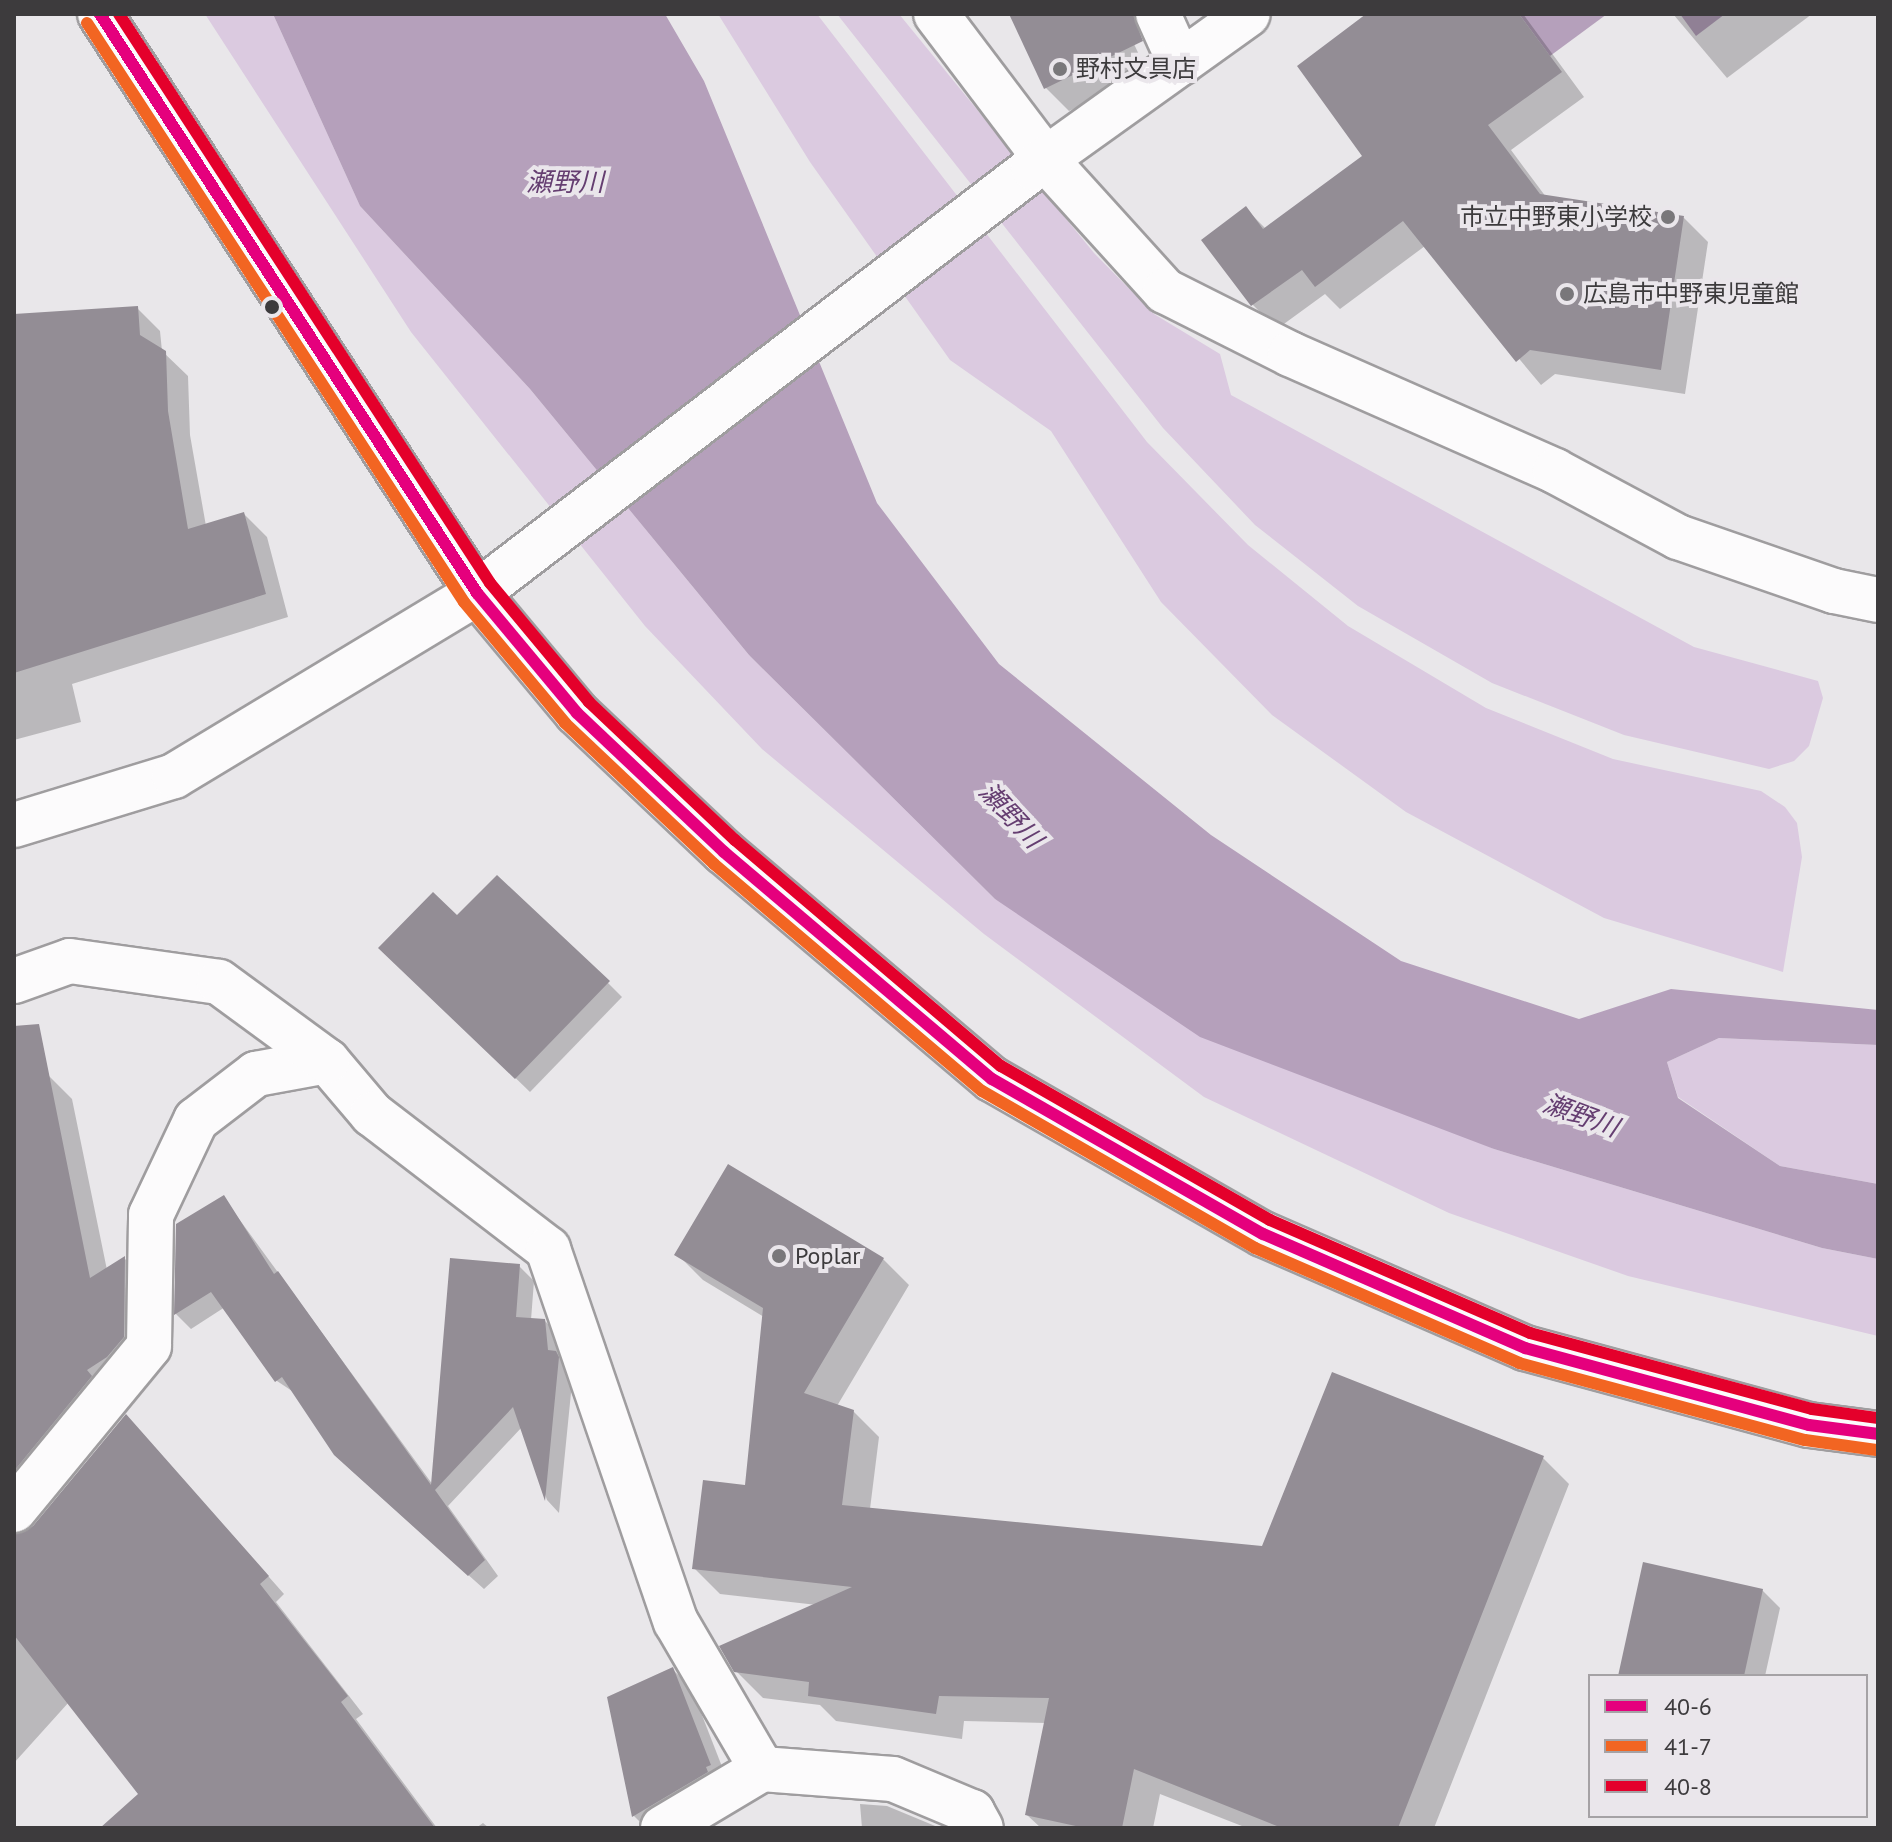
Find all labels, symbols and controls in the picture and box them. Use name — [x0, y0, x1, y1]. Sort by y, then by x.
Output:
place label: 野村文具店 — [1076, 55, 1196, 83]
marker: 野村文具店 — [1051, 60, 1069, 78]
water label: 瀬野川 — [526, 166, 604, 198]
place label: 市立中野東小学校 — [1460, 203, 1652, 231]
marker: 市立中野東小学校 — [1659, 208, 1677, 226]
place label: 広島市中野東児童館 — [1583, 280, 1799, 308]
marker: 広島市中野東児童館 — [1558, 285, 1576, 303]
unlabelled marker — [264, 299, 280, 315]
water label: 瀬野川 — [973, 776, 1049, 854]
water label: 瀬野川 — [1539, 1087, 1623, 1143]
place label: Poplar — [795, 1242, 860, 1270]
marker: Poplar — [770, 1247, 788, 1265]
legend — [1588, 1674, 1868, 1818]
text: 40-6 — [1664, 1691, 1712, 1722]
text: 41-7 — [1664, 1731, 1712, 1762]
text: 40-8 — [1664, 1771, 1712, 1802]

